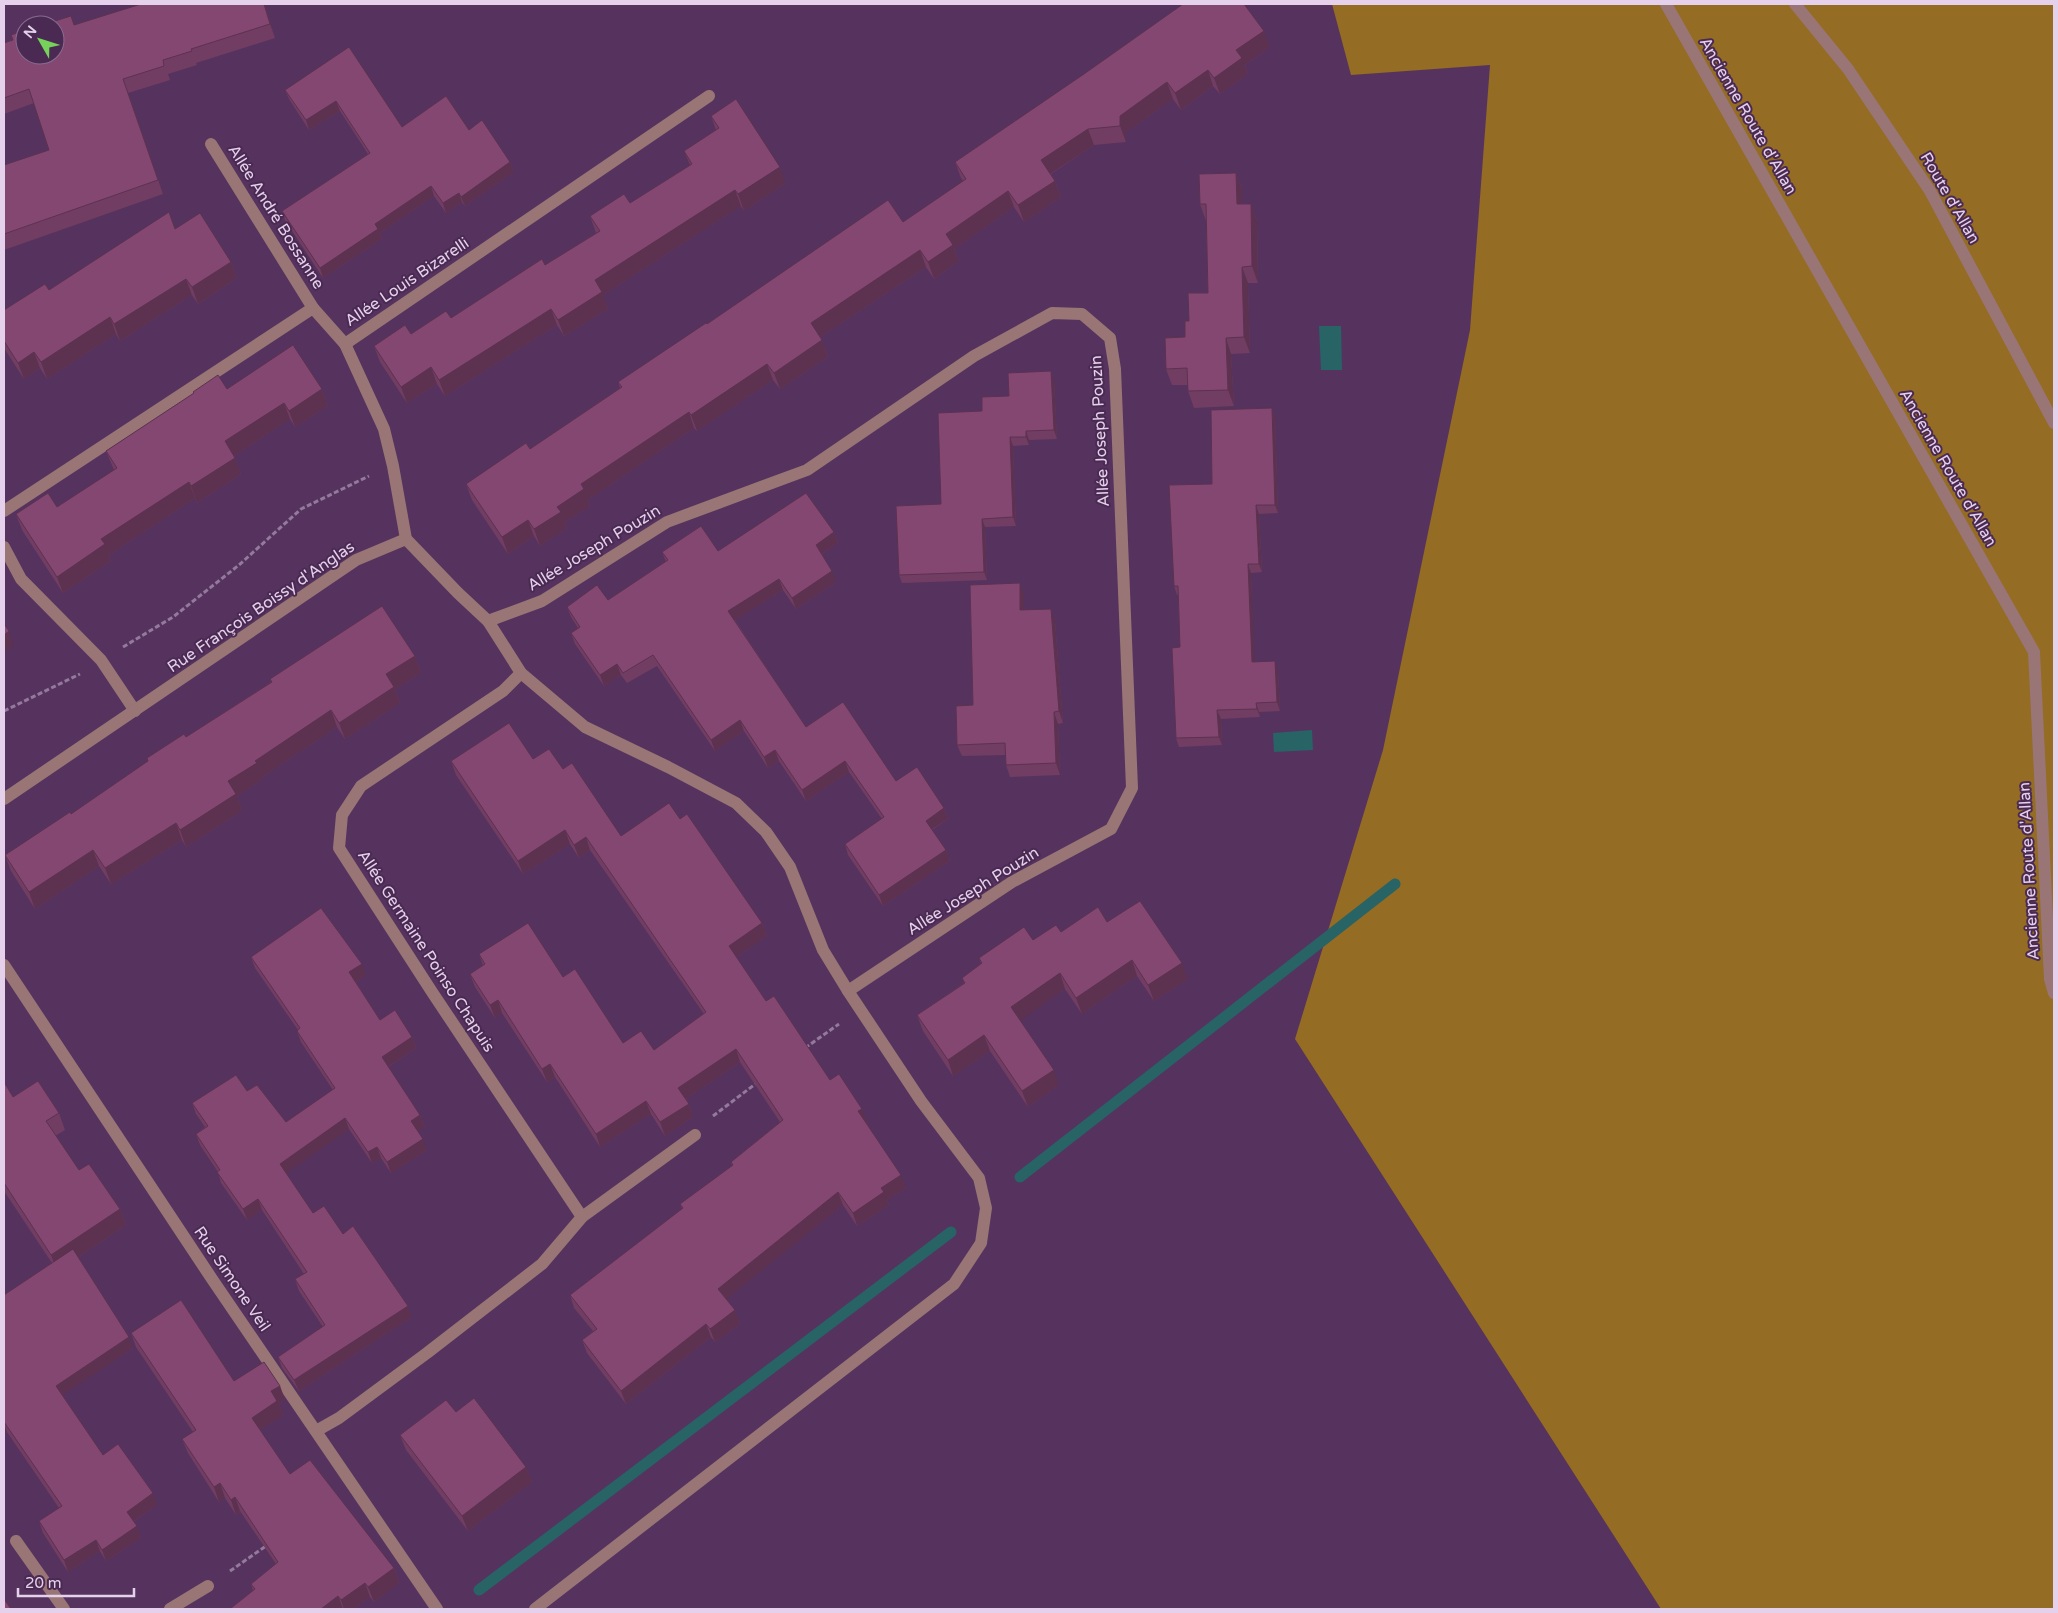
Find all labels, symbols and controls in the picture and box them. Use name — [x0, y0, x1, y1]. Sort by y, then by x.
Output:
north arrow — [15, 15, 65, 65]
text: N — [20, 22, 40, 42]
street label: Ancienne Route d'Allan — [1695, 34, 1801, 198]
street label: Allée André Bossanne — [223, 141, 329, 293]
street label: Route d'Allan — [1916, 149, 1984, 247]
street label: Allée Louis Bizarelli — [341, 233, 473, 331]
street label: Allée Joseph Pouzin — [1086, 355, 1114, 507]
street label: Ancienne Route d'Allan — [1895, 386, 2001, 550]
street label: Allée Joseph Pouzin — [524, 500, 664, 596]
street label: Rue François Boissy d'Anglas — [164, 537, 358, 677]
street label: Ancienne Route d'Allan — [2014, 782, 2044, 960]
street label: Allée Joseph Pouzin — [903, 842, 1043, 940]
street label: Allée Germaine Poinso Chapuis — [353, 846, 499, 1056]
street label: Rue Simone Veil — [189, 1223, 275, 1335]
scale bar — [18, 1566, 134, 1598]
text: 20 m — [25, 1574, 62, 1592]

